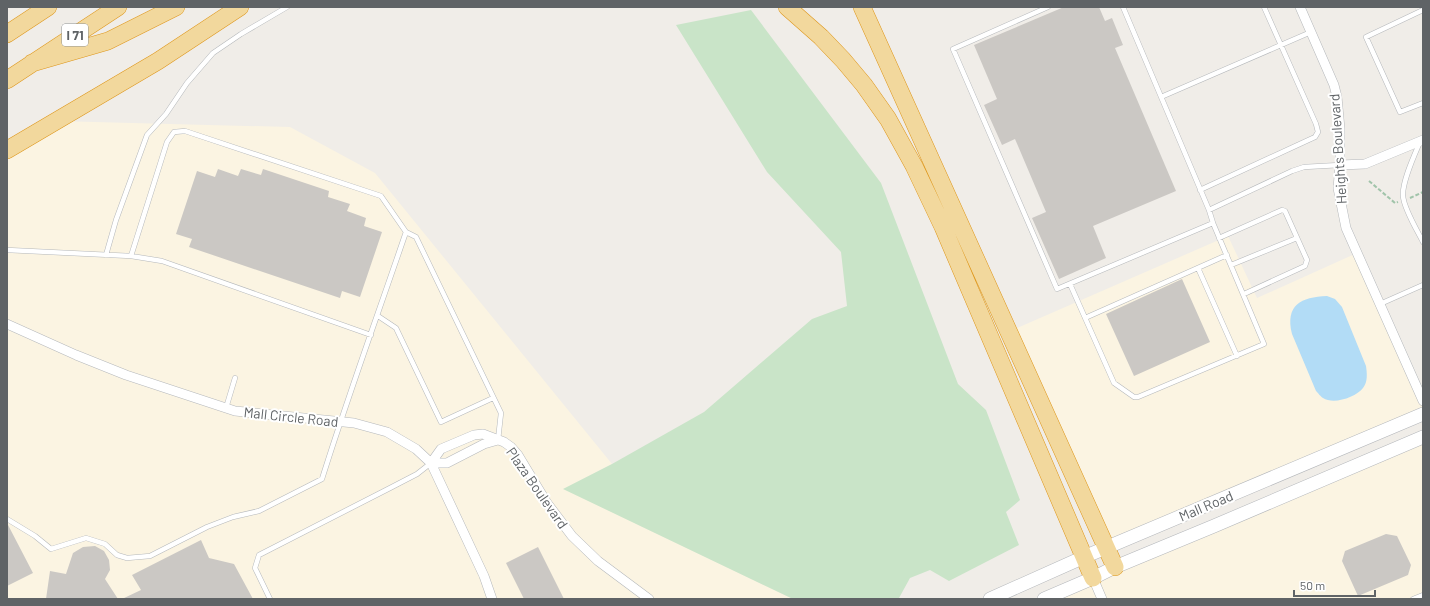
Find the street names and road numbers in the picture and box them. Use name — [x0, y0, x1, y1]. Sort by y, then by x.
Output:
road number: I 71 — [62, 24, 88, 46]
street label: Heights Boulevard — [1325, 93, 1350, 205]
street label: Mall Circle Road — [243, 403, 339, 430]
street label: Plaza Boulevard — [503, 444, 572, 532]
street label: Mall Road — [1176, 487, 1236, 525]

